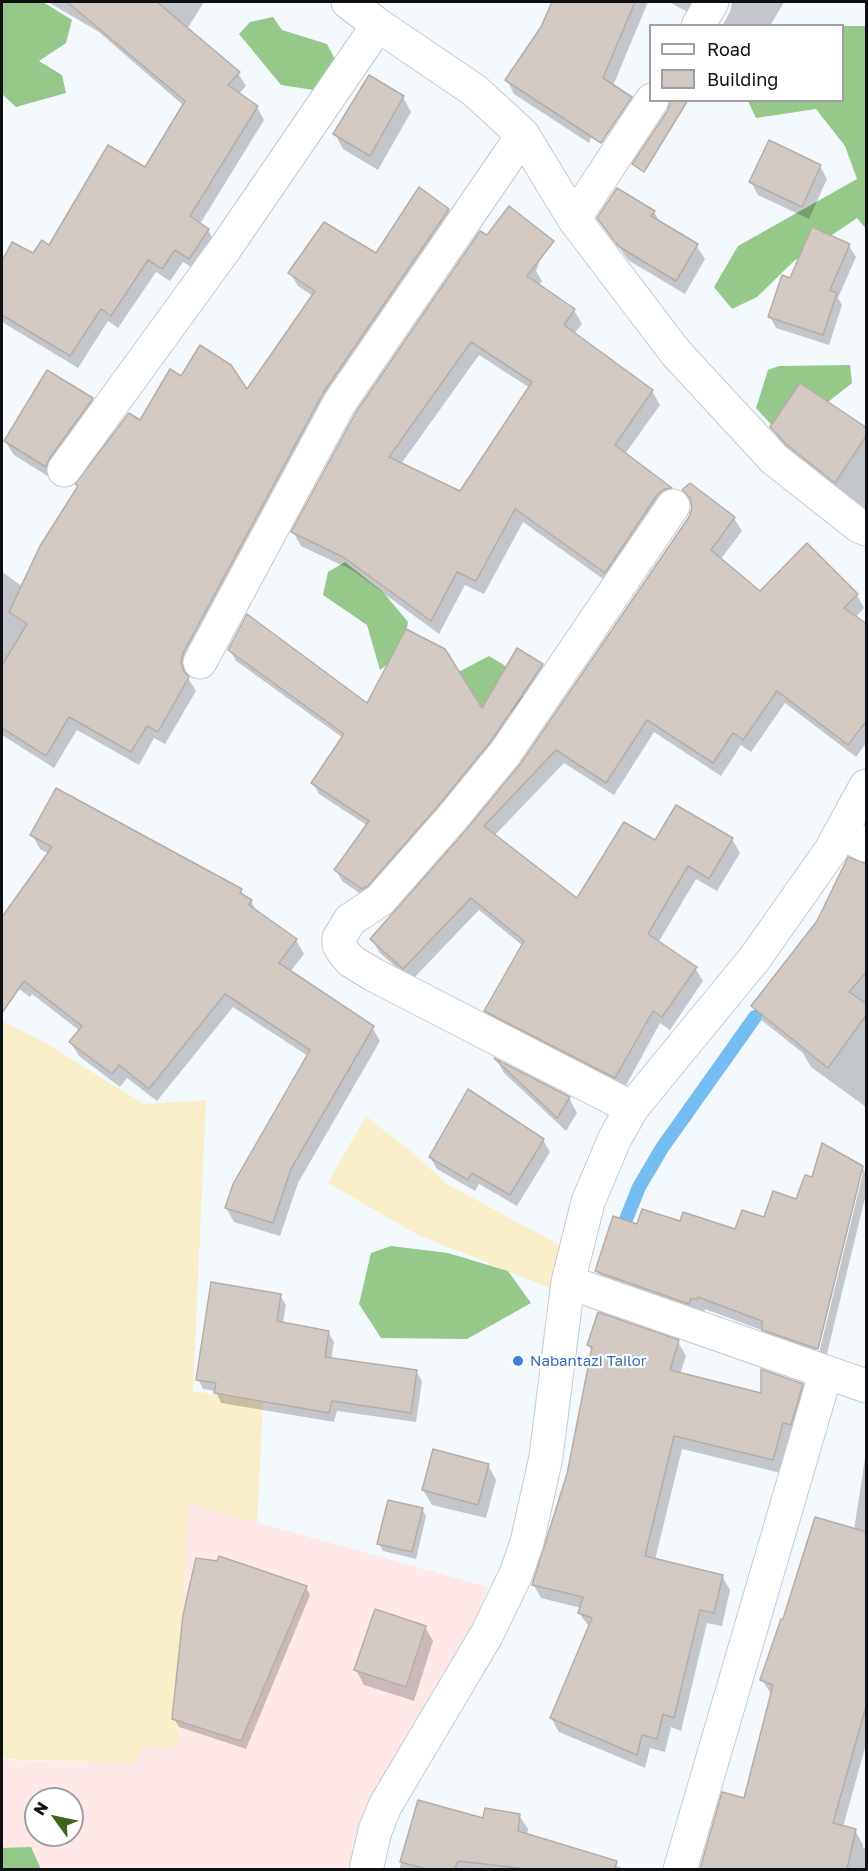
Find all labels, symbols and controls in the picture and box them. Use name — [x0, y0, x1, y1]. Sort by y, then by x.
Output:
legend — [649, 24, 844, 102]
text: Road — [707, 38, 751, 60]
text: Building — [707, 68, 778, 90]
place label: Nabantazi Tailor — [530, 1352, 646, 1370]
marker: Nabantazi Tailor — [511, 1354, 525, 1368]
north arrow — [24, 1787, 84, 1847]
text: N — [29, 1798, 52, 1819]

